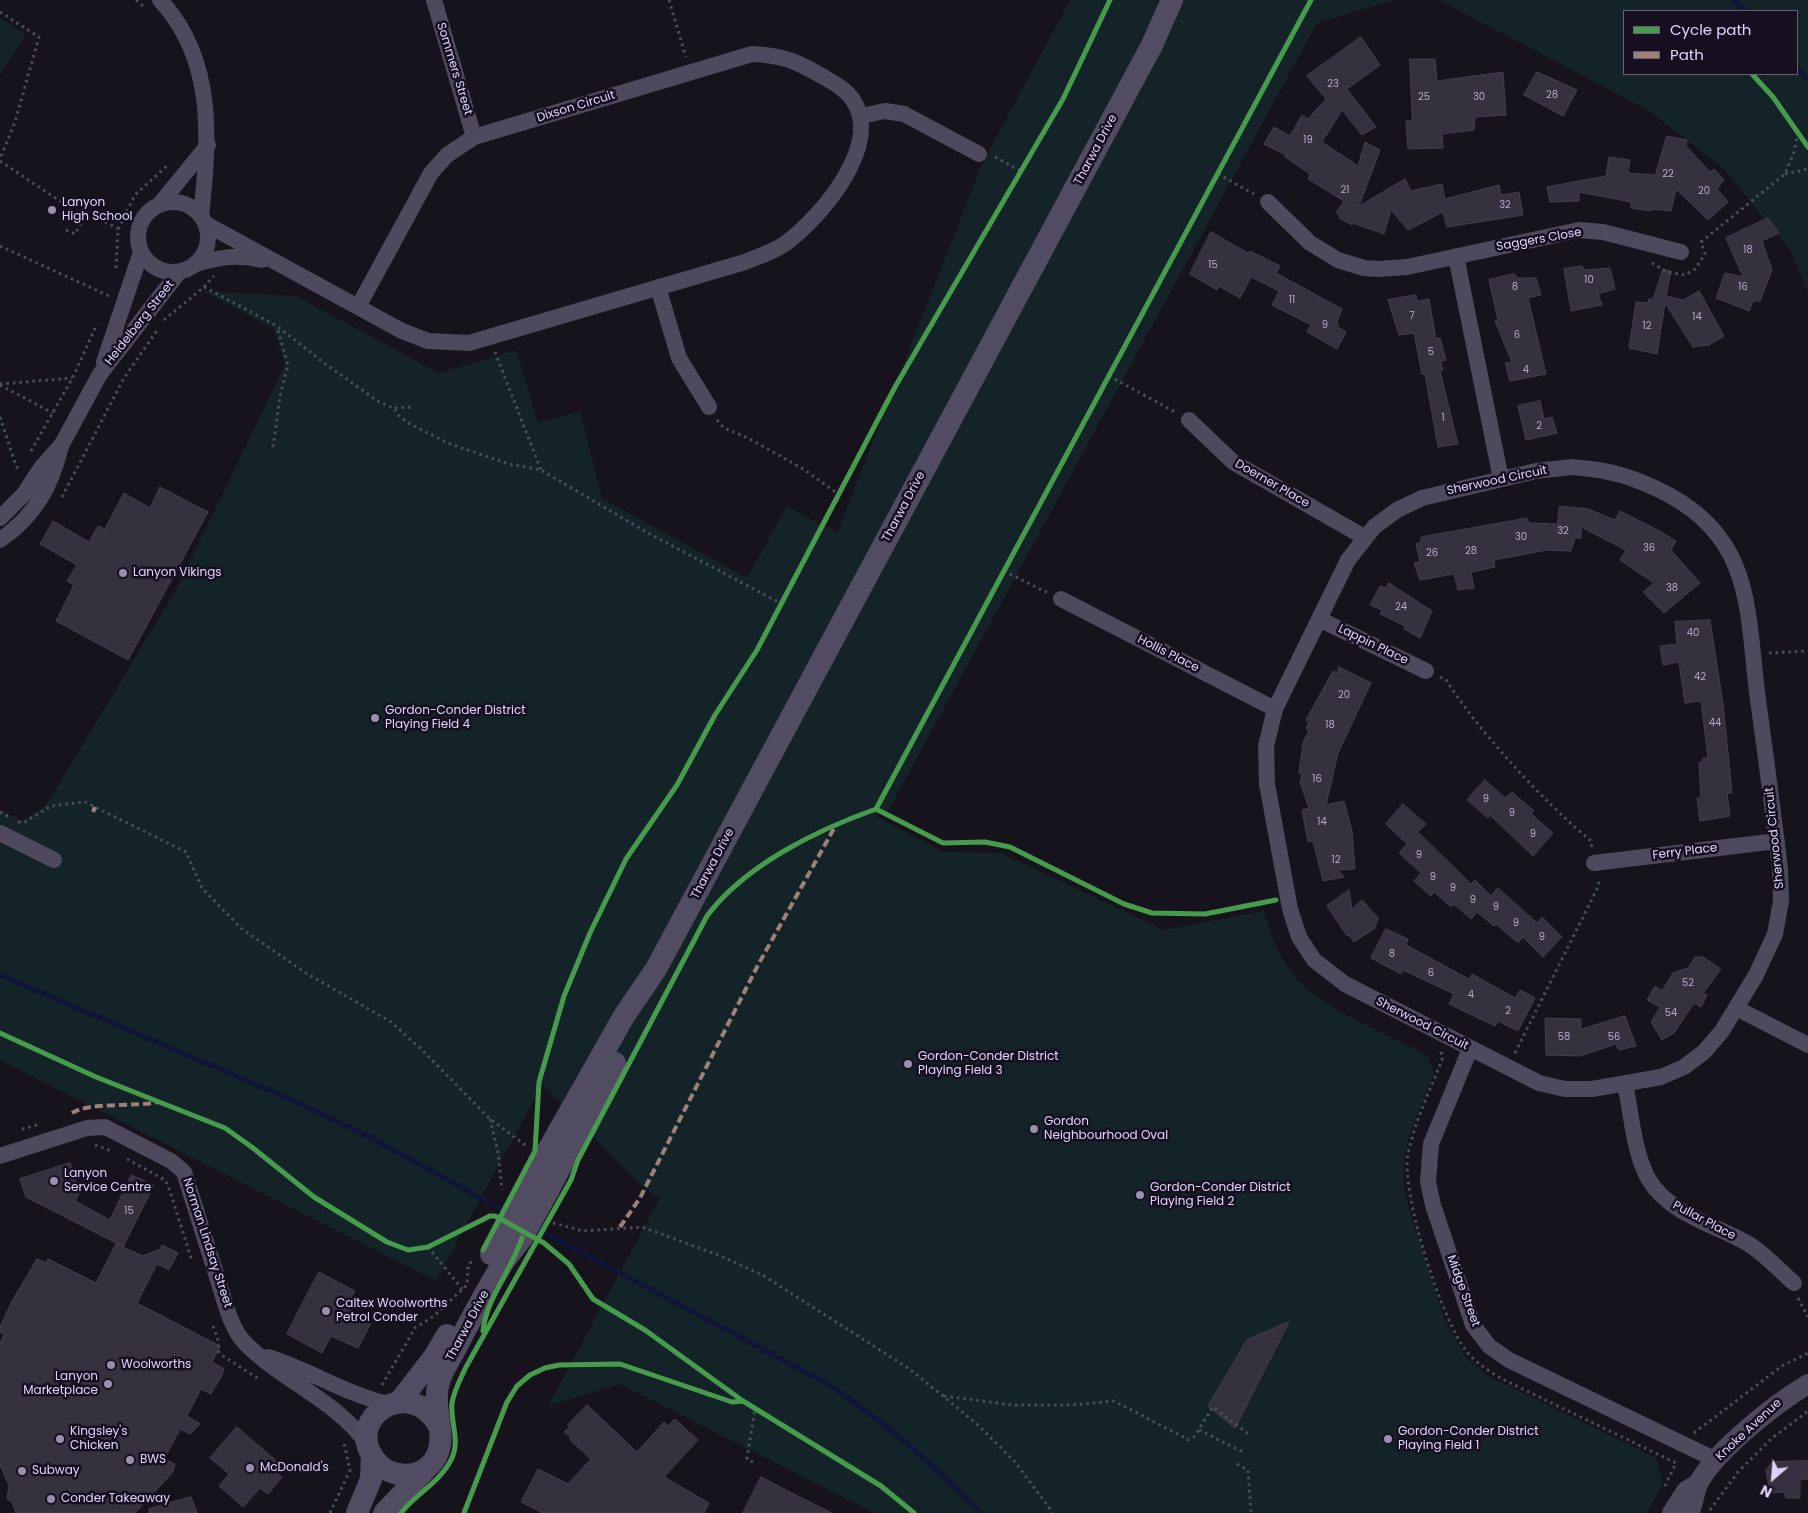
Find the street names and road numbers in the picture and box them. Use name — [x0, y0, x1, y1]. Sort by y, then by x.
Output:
street label: Sommers Street — [433, 21, 475, 117]
street label: Dixson Circuit — [535, 88, 617, 126]
street label: Tharwa Drive — [1071, 112, 1121, 188]
street label: Saggers Close — [1495, 225, 1583, 255]
street label: Heidelberg Street — [102, 278, 178, 368]
street label: Doerner Place — [1232, 457, 1312, 511]
street label: Sherwood Circuit — [1446, 463, 1548, 499]
street label: Tharwa Drive — [879, 469, 929, 545]
street label: Lappin Place — [1336, 622, 1410, 668]
street label: Hollis Place — [1135, 632, 1201, 676]
street label: Sherwood Circuit — [1763, 786, 1787, 890]
street label: Tharwa Drive — [688, 826, 738, 902]
street label: Ferry Place — [1652, 841, 1718, 863]
street label: Sherwood Circuit — [1373, 994, 1471, 1054]
street label: Norman Lindsay Street — [179, 1176, 235, 1310]
street label: Pullar Place — [1670, 1198, 1738, 1244]
street label: Midge Street — [1443, 1253, 1483, 1329]
street label: Tharwa Drive — [443, 1288, 493, 1364]
street label: Knoke Avenue — [1713, 1396, 1785, 1464]

